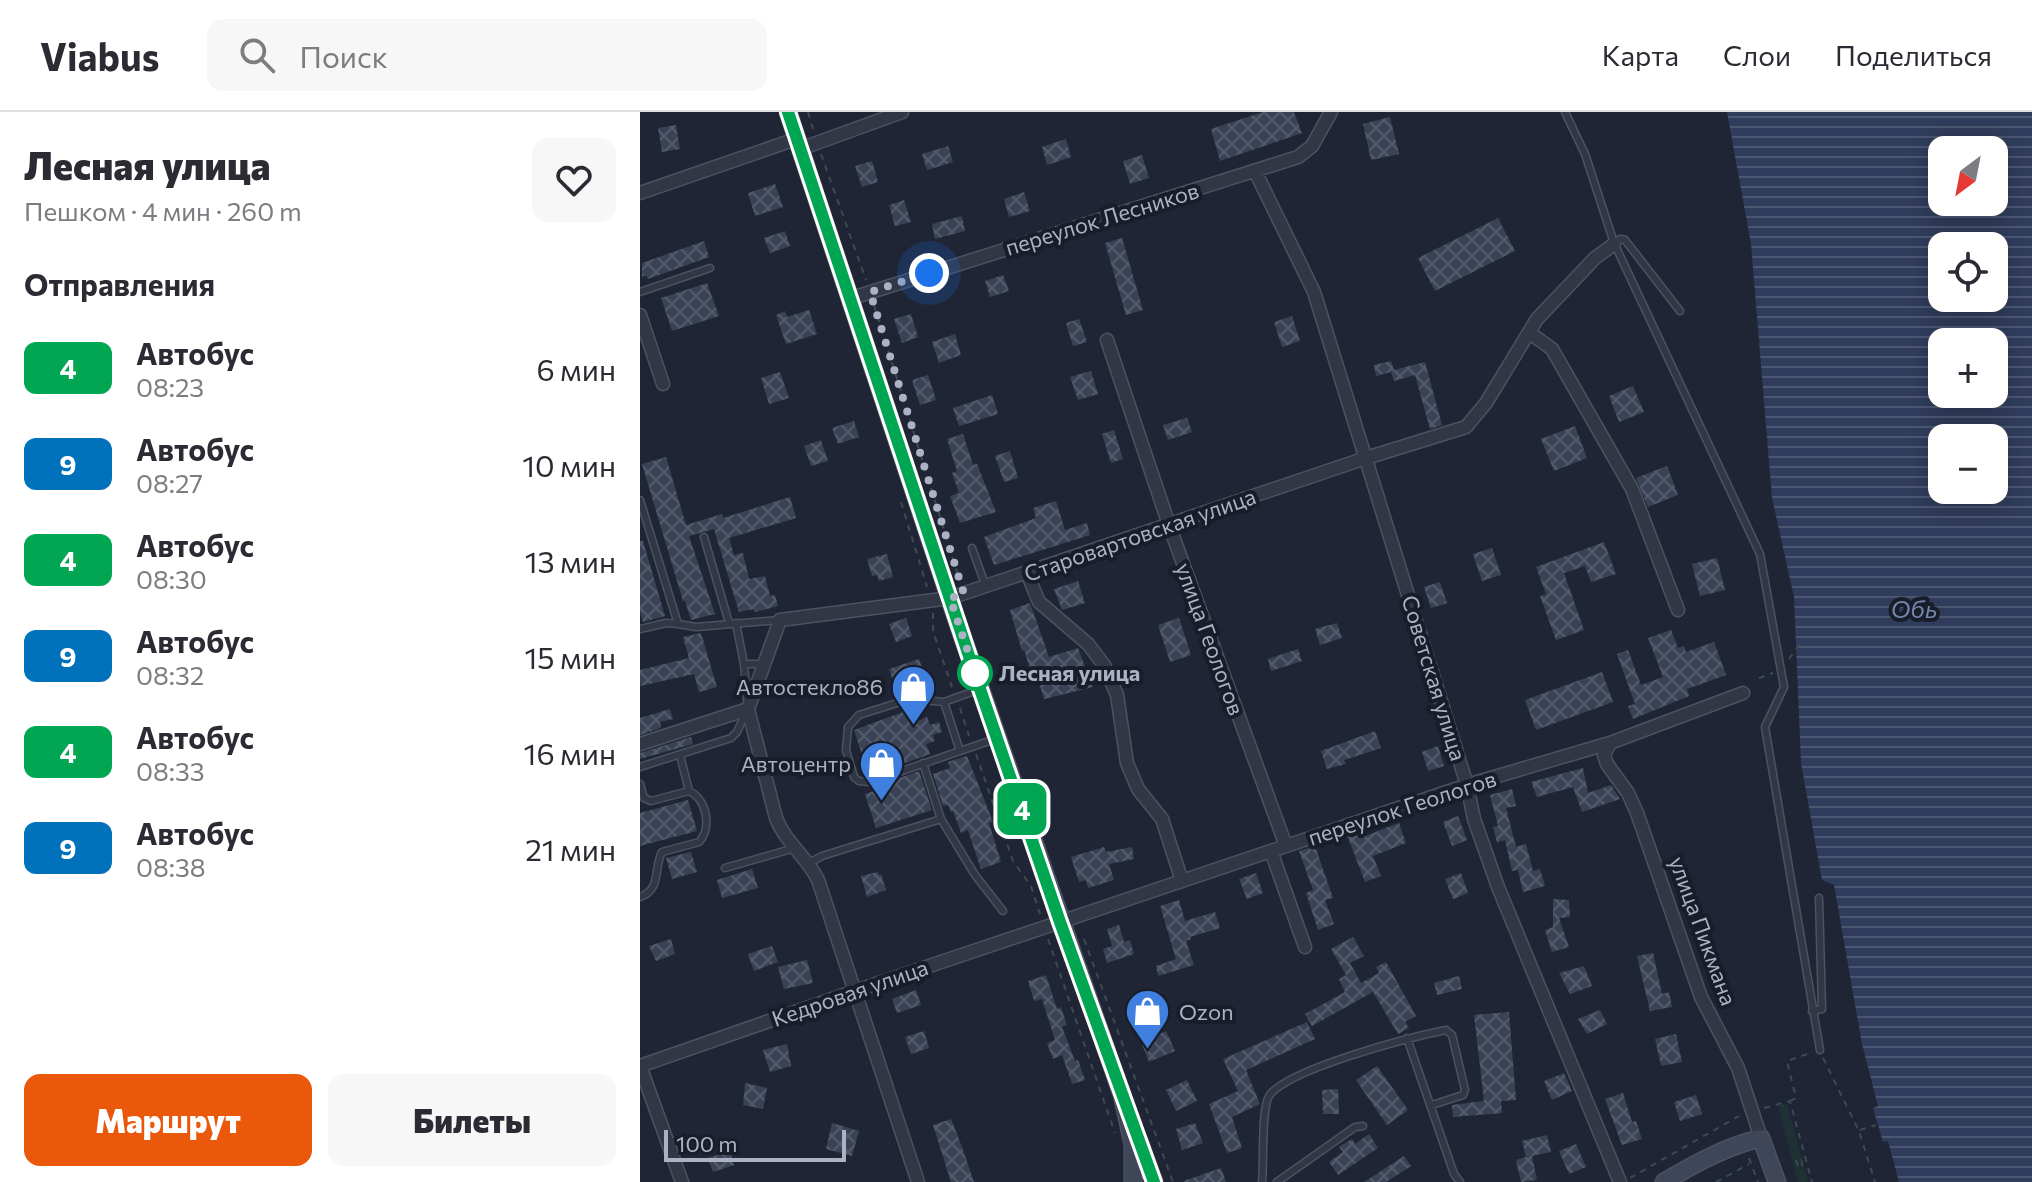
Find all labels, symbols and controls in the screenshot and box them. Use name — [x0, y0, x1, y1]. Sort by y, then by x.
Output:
search box — [207, 19, 767, 91]
text: Viabus — [40, 32, 159, 79]
icon: search — [235, 33, 279, 77]
text: Поиск — [299, 37, 388, 74]
text: Карта — [1602, 38, 1679, 72]
text: Слои — [1723, 38, 1791, 72]
text: Поделиться — [1835, 38, 1992, 72]
north arrow — [1928, 136, 2008, 216]
map controls — [1928, 136, 2008, 504]
button: heart — [532, 138, 616, 222]
text: Лесная улица — [24, 141, 270, 188]
street label: переулок Лесников — [1002, 176, 1202, 261]
text: Пешком · 4 мин · 260 m — [24, 195, 302, 226]
button: locate — [1928, 232, 2008, 312]
your location — [909, 253, 949, 293]
text: Отправления — [24, 265, 215, 302]
button: + — [1928, 328, 2008, 408]
text: Автобус — [136, 334, 254, 371]
text: 6 мин — [536, 350, 616, 387]
text: 4 — [59, 351, 77, 385]
text: 08:23 — [136, 371, 204, 402]
button: − — [1928, 424, 2008, 504]
text: Автобус — [136, 430, 254, 467]
text: 10 мин — [522, 446, 616, 483]
text: 9 — [59, 447, 77, 481]
text: 08:27 — [136, 467, 203, 498]
street label: Старовартовская улица — [1020, 482, 1259, 587]
text: Автобус — [136, 526, 254, 563]
text: 13 мин — [525, 542, 616, 579]
text: 4 — [59, 543, 77, 577]
street label: улица Геологов — [1170, 559, 1250, 719]
text: 08:30 — [136, 563, 207, 594]
street label: Советская улица — [1396, 592, 1472, 764]
water label: Обь — [1891, 594, 1937, 623]
text: Автобус — [136, 622, 254, 659]
text: 15 мин — [525, 638, 616, 675]
text: 9 — [59, 639, 77, 673]
marker: Лесная улица — [958, 656, 992, 690]
text: 08:32 — [136, 659, 204, 690]
place label: Лесная улица — [999, 659, 1140, 686]
shop icon: Автостекло86 — [890, 663, 938, 726]
place label: Автостекло86 — [736, 673, 883, 700]
text: Автобус — [136, 718, 254, 755]
text: 16 мин — [524, 734, 616, 771]
text: 4 — [59, 735, 77, 769]
shop icon: Автоцентр — [858, 740, 906, 803]
place label: Автоцентр — [741, 750, 851, 777]
text: 08:33 — [136, 755, 204, 786]
street label: переулок Геологов — [1304, 764, 1499, 851]
line badge: 4 — [996, 783, 1048, 835]
text: 4 — [1013, 792, 1031, 826]
text: Автобус — [136, 814, 254, 851]
text: 21 мин — [525, 830, 616, 867]
text: 9 — [59, 831, 77, 865]
text: 08:38 — [136, 851, 206, 882]
street label: улица Пикмана — [1664, 853, 1743, 1009]
street label: Кедровая улица — [768, 953, 932, 1032]
shop icon: Ozon — [1124, 988, 1172, 1051]
place label: Ozon — [1179, 998, 1234, 1025]
button: Маршрут — [24, 1074, 312, 1166]
button: Билеты — [328, 1074, 616, 1166]
scale bar — [664, 1126, 846, 1162]
text: 100 m — [676, 1130, 738, 1157]

